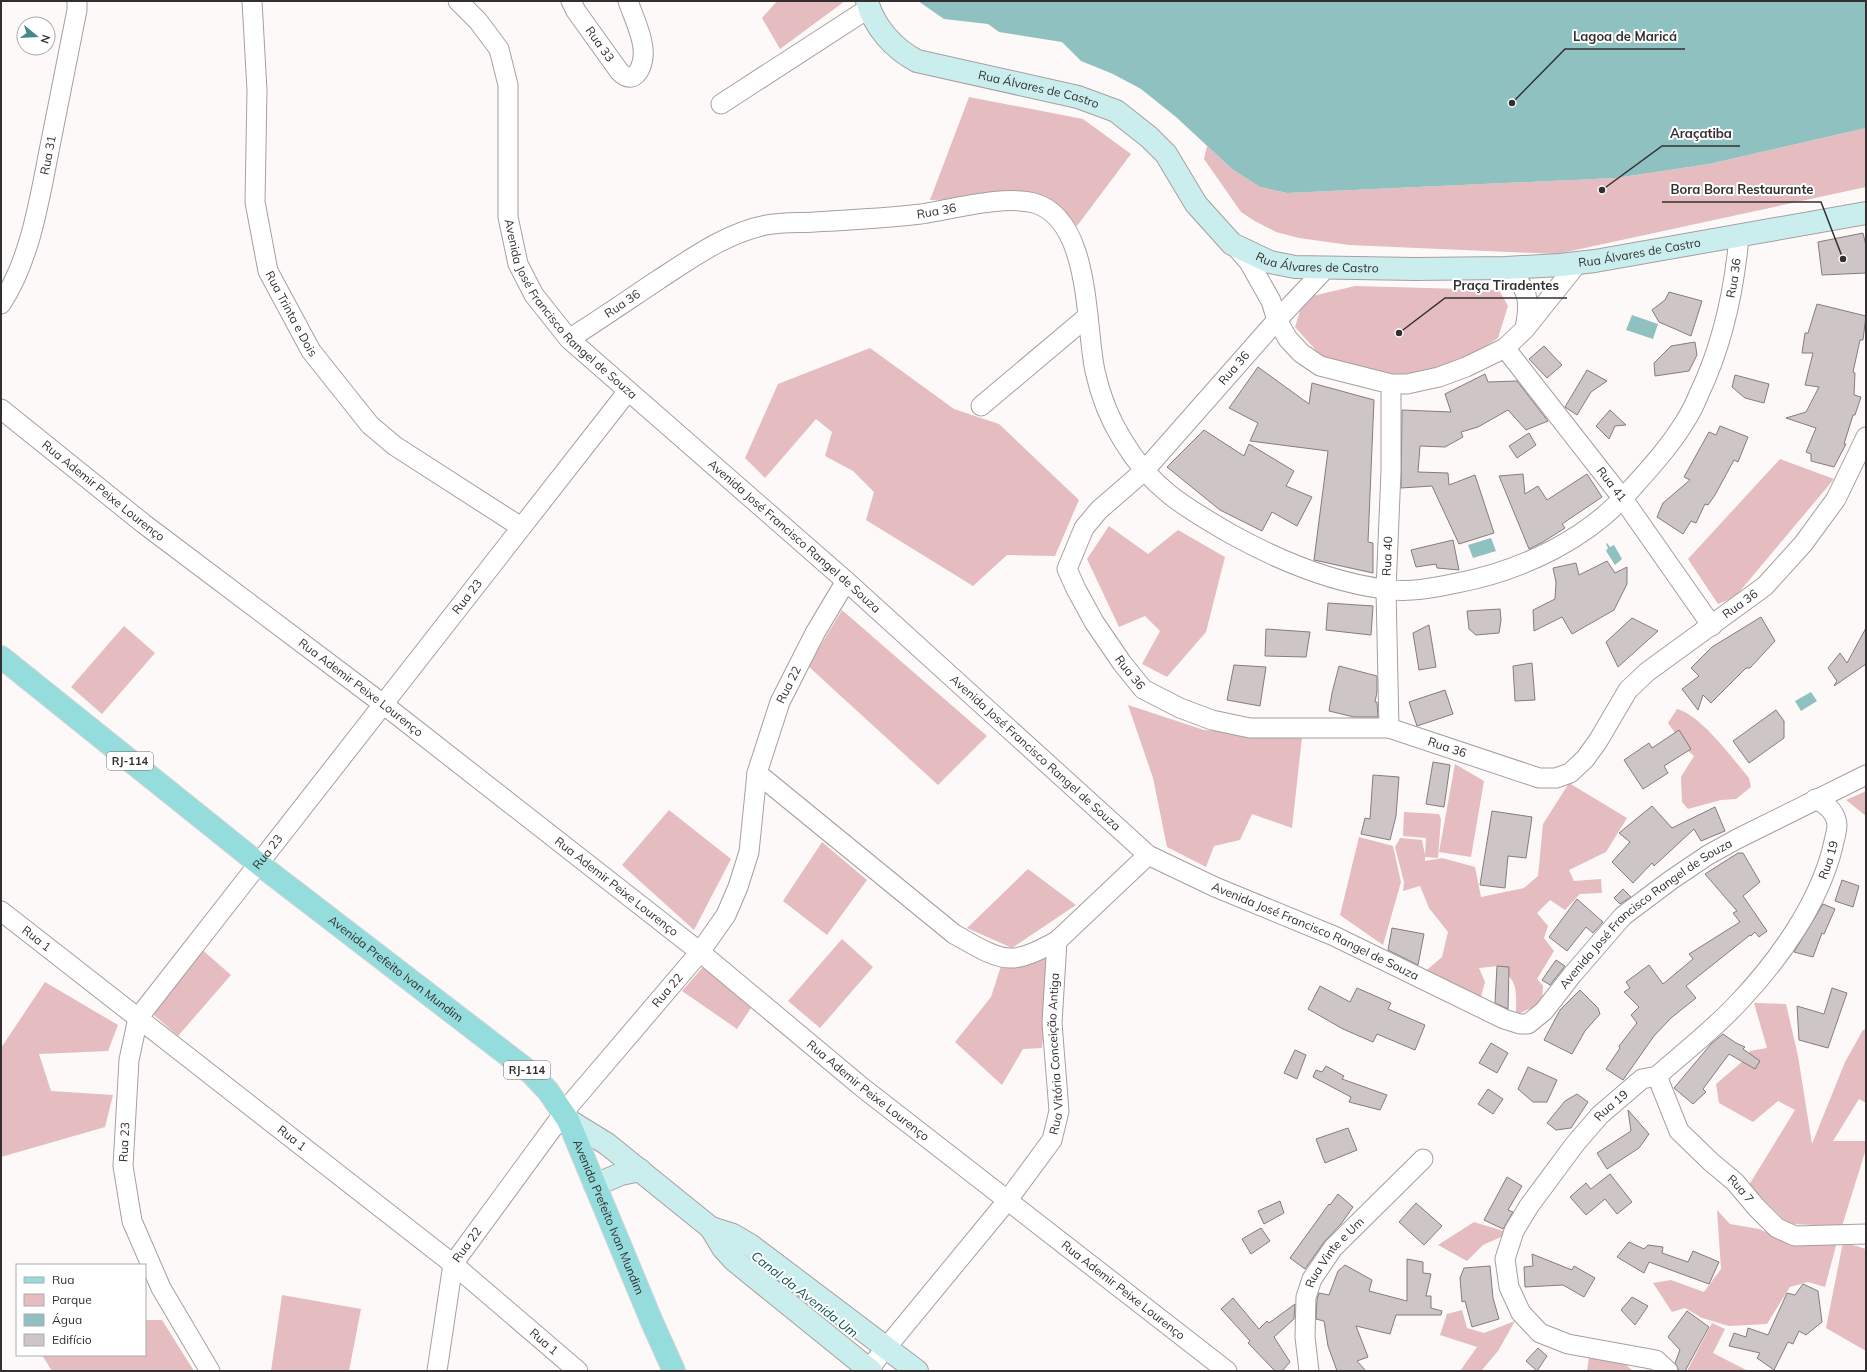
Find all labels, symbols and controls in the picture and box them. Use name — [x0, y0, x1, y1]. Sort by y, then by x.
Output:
north arrow — [16, 16, 56, 56]
street label: Rua 33 — [582, 23, 618, 65]
callout: Lagoa de Maricá — [1565, 24, 1685, 49]
text: Lagoa de Maricá — [1573, 28, 1677, 44]
text: N — [38, 33, 53, 45]
street label: Rua Álvares de Castro — [977, 67, 1101, 111]
callout: Araçatiba — [1662, 121, 1740, 146]
text: Araçatiba — [1670, 125, 1732, 141]
street label: Rua 31 — [37, 134, 59, 176]
callout: Bora Bora Restaurante — [1662, 177, 1821, 202]
text: Bora Bora Restaurante — [1671, 181, 1813, 197]
street label: Rua 36 — [916, 200, 957, 221]
street label: Avenida José Francisco Rangel de Souza — [502, 217, 640, 402]
street label: Rua Álvares de Castro — [1577, 234, 1702, 270]
street label: Rua Álvares de Castro — [1254, 248, 1379, 275]
street label: Rua 36 — [1723, 257, 1744, 299]
street label: Rua Trinta e Dois — [262, 268, 321, 360]
callout: Praça Tiradentes — [1445, 273, 1567, 298]
text: Praça Tiradentes — [1453, 277, 1559, 293]
street label: Rua 36 — [601, 286, 643, 321]
street label: Rua 36 — [1215, 348, 1252, 388]
street label: Rua Ademir Peixe Lourenço — [39, 437, 168, 544]
street label: Avenida José Francisco Rangel de Souza — [705, 456, 884, 616]
street label: Rua 41 — [1594, 464, 1630, 504]
street label: Rua 40 — [1379, 536, 1395, 576]
street label: Rua 23 — [449, 576, 485, 617]
street label: Rua 36 — [1719, 586, 1760, 622]
street label: Rua Ademir Peixe Lourenço — [296, 635, 426, 740]
street label: Rua 36 — [1112, 652, 1149, 693]
street label: Rua 22 — [773, 663, 804, 706]
street label: Avenida José Francisco Rangel de Souza — [947, 671, 1124, 833]
street label: Rua 36 — [1426, 733, 1469, 760]
road number: RJ-114 — [107, 752, 153, 770]
street label: Rua 23 — [249, 831, 286, 872]
street label: Rua Ademir Peixe Lourenço — [552, 833, 682, 939]
street label: Avenida José Francisco Rangel de Souza — [1556, 835, 1735, 992]
street label: Rua 19 — [1815, 839, 1841, 881]
street label: Avenida José Francisco Rangel de Souza — [1210, 879, 1421, 983]
street label: Avenida Prefeito Ivan Mundim — [325, 912, 466, 1025]
street label: Rua 1 — [19, 922, 54, 954]
street label: Rua 22 — [648, 970, 686, 1010]
street label: Rua Vitória Conceição Antiga — [1044, 972, 1066, 1136]
street label: Rua Ademir Peixe Lourenço — [804, 1036, 933, 1144]
road number: RJ-114 — [504, 1061, 550, 1079]
street label: Rua 19 — [1590, 1086, 1631, 1124]
street label: Rua 23 — [115, 1122, 132, 1163]
street label: Rua 1 — [275, 1122, 310, 1154]
street label: Avenida Prefeito Ivan Mundim — [570, 1137, 648, 1297]
street label: Rua 7 — [1725, 1171, 1757, 1206]
street label: Rua Vinte e Um — [1302, 1214, 1367, 1289]
street label: Rua 22 — [449, 1224, 485, 1265]
street label: Rua Ademir Peixe Lourenço — [1059, 1237, 1188, 1343]
water label: Canal da Avenida Um — [748, 1247, 862, 1341]
legend — [16, 1264, 146, 1356]
text: Rua — [52, 1272, 74, 1287]
text: Parque — [52, 1292, 92, 1307]
text: Água — [52, 1312, 82, 1327]
street label: Rua 1 — [527, 1325, 561, 1358]
text: Edifício — [52, 1332, 92, 1347]

